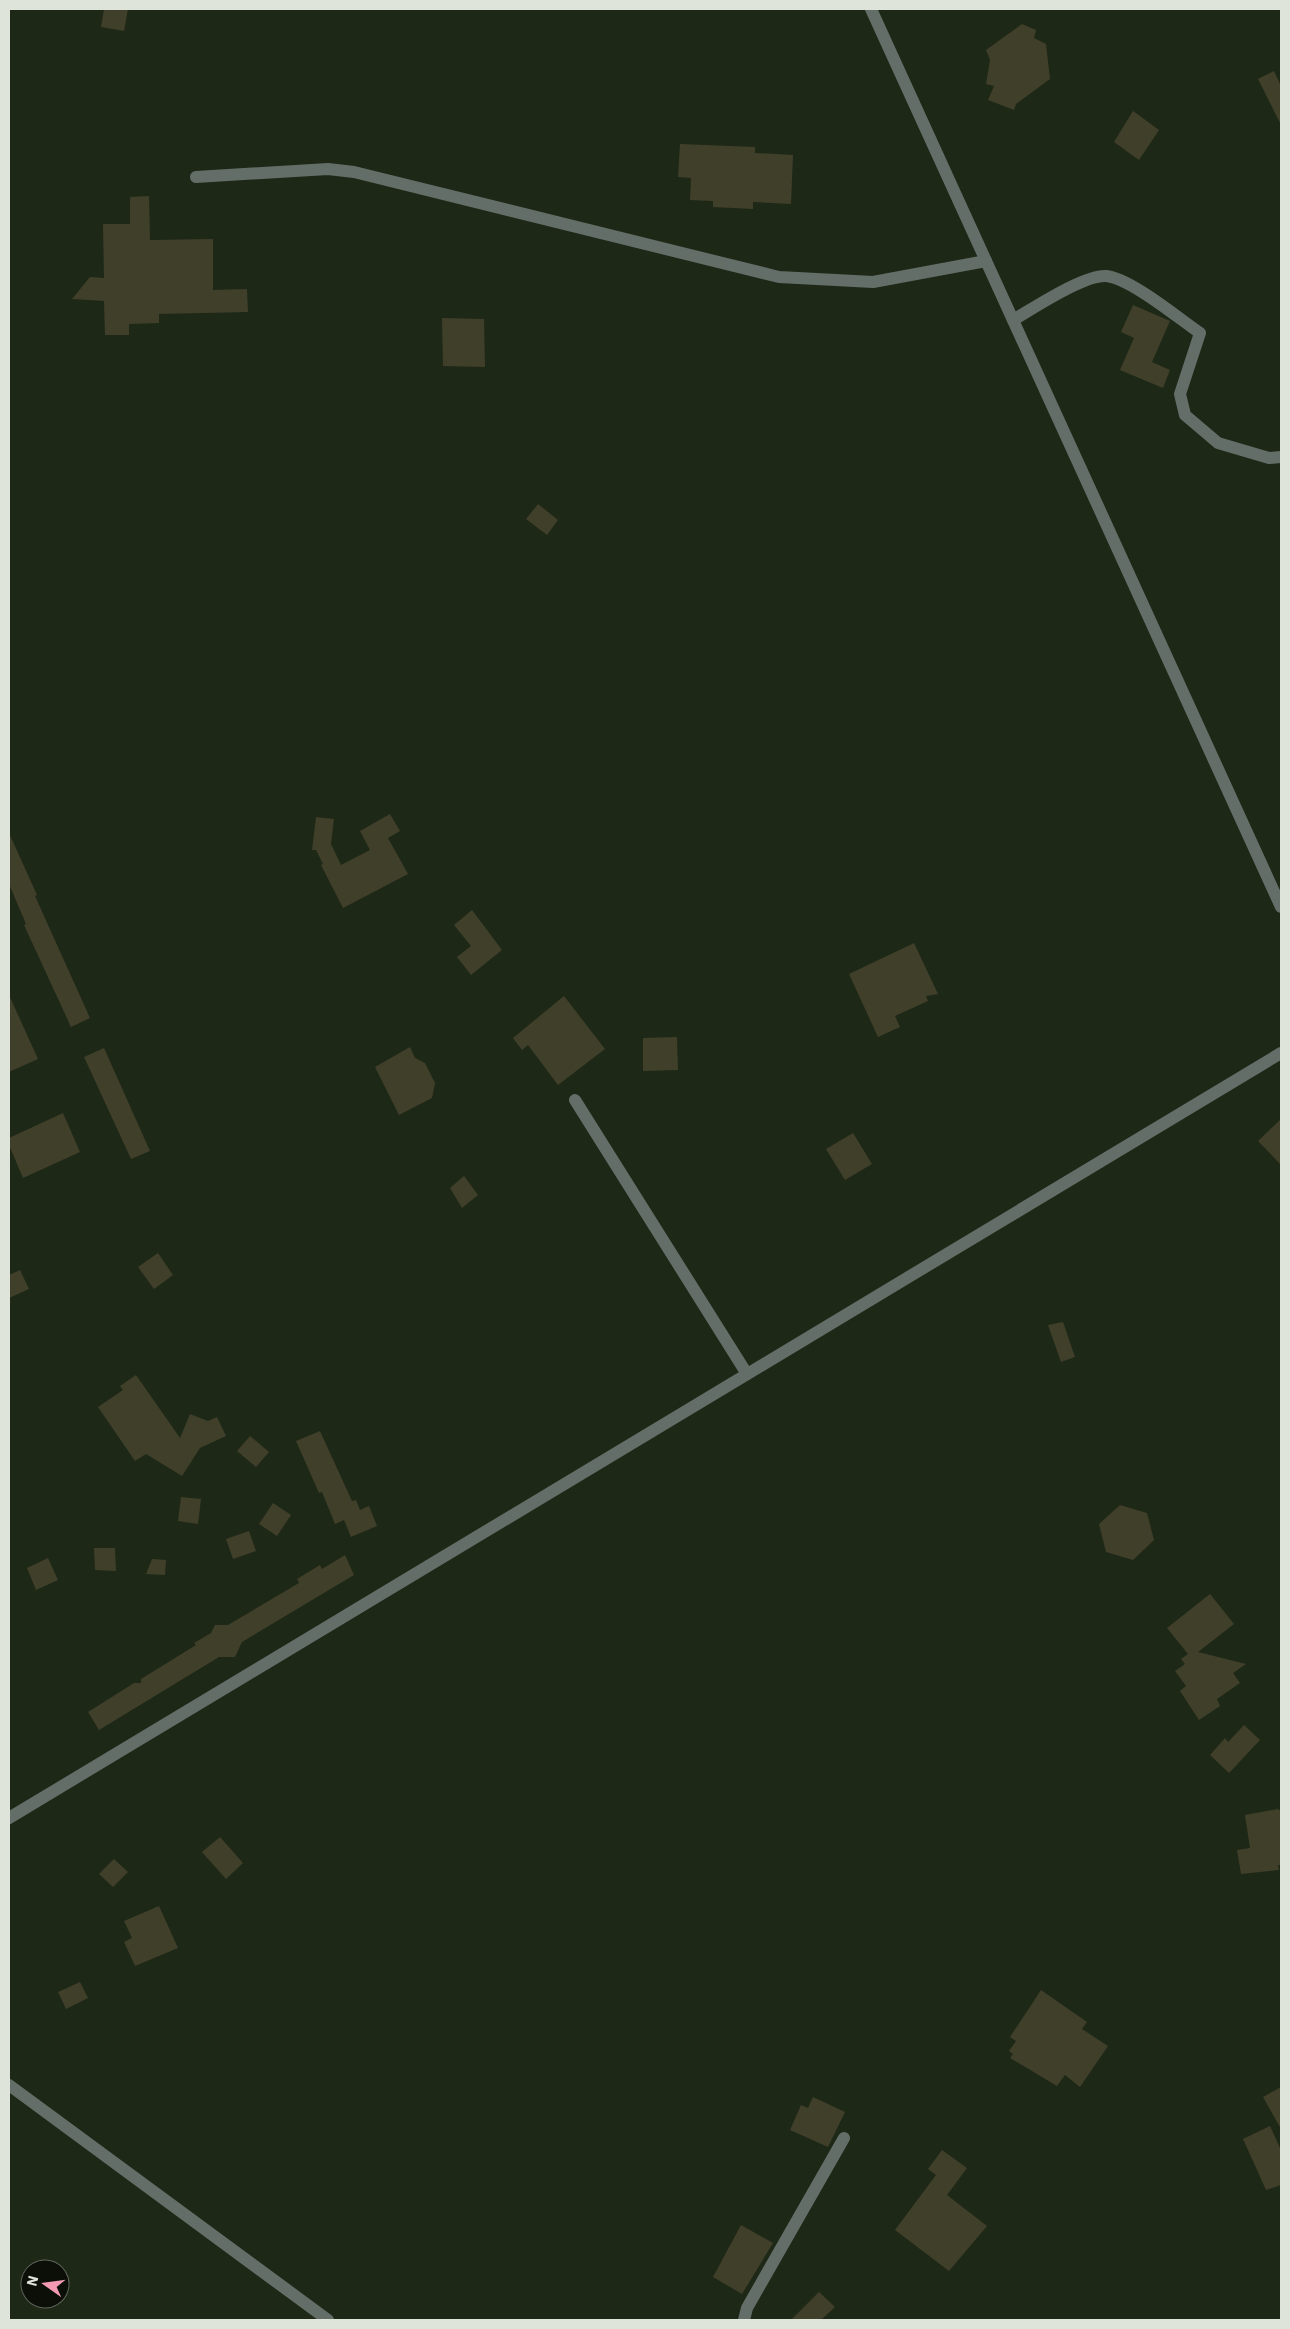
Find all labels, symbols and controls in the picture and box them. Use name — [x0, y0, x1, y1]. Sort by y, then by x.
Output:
north arrow — [20, 2259, 70, 2309]
text: N — [22, 2274, 42, 2288]

